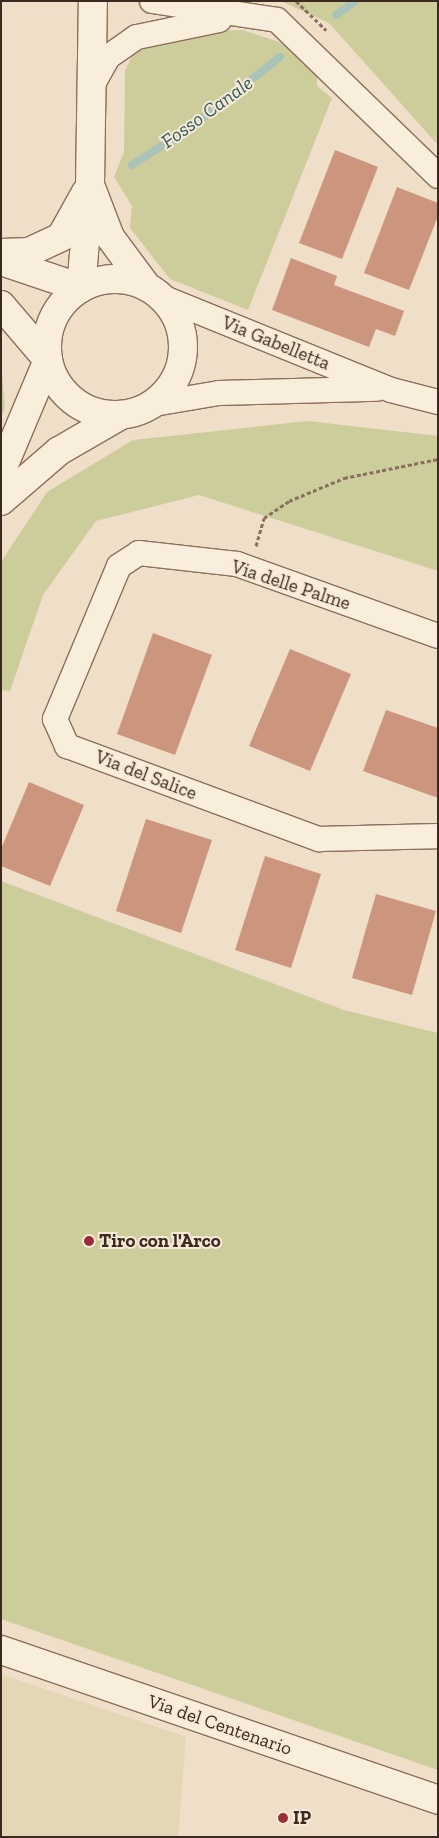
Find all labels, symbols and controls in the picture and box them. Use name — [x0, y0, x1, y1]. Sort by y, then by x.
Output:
water label: Fosso Canale — [156, 71, 258, 153]
street label: Via Gabelletta — [219, 311, 333, 375]
street label: Via delle Palme — [229, 555, 353, 615]
street label: Via del Salice — [92, 745, 200, 805]
place label: Tiro con l'Arco — [99, 1230, 221, 1252]
marker: Tiro con l'Arco — [83, 1235, 95, 1247]
street label: Via del Centenario — [145, 1690, 295, 1760]
place label: IP — [293, 1807, 311, 1829]
marker: IP — [277, 1812, 289, 1824]

